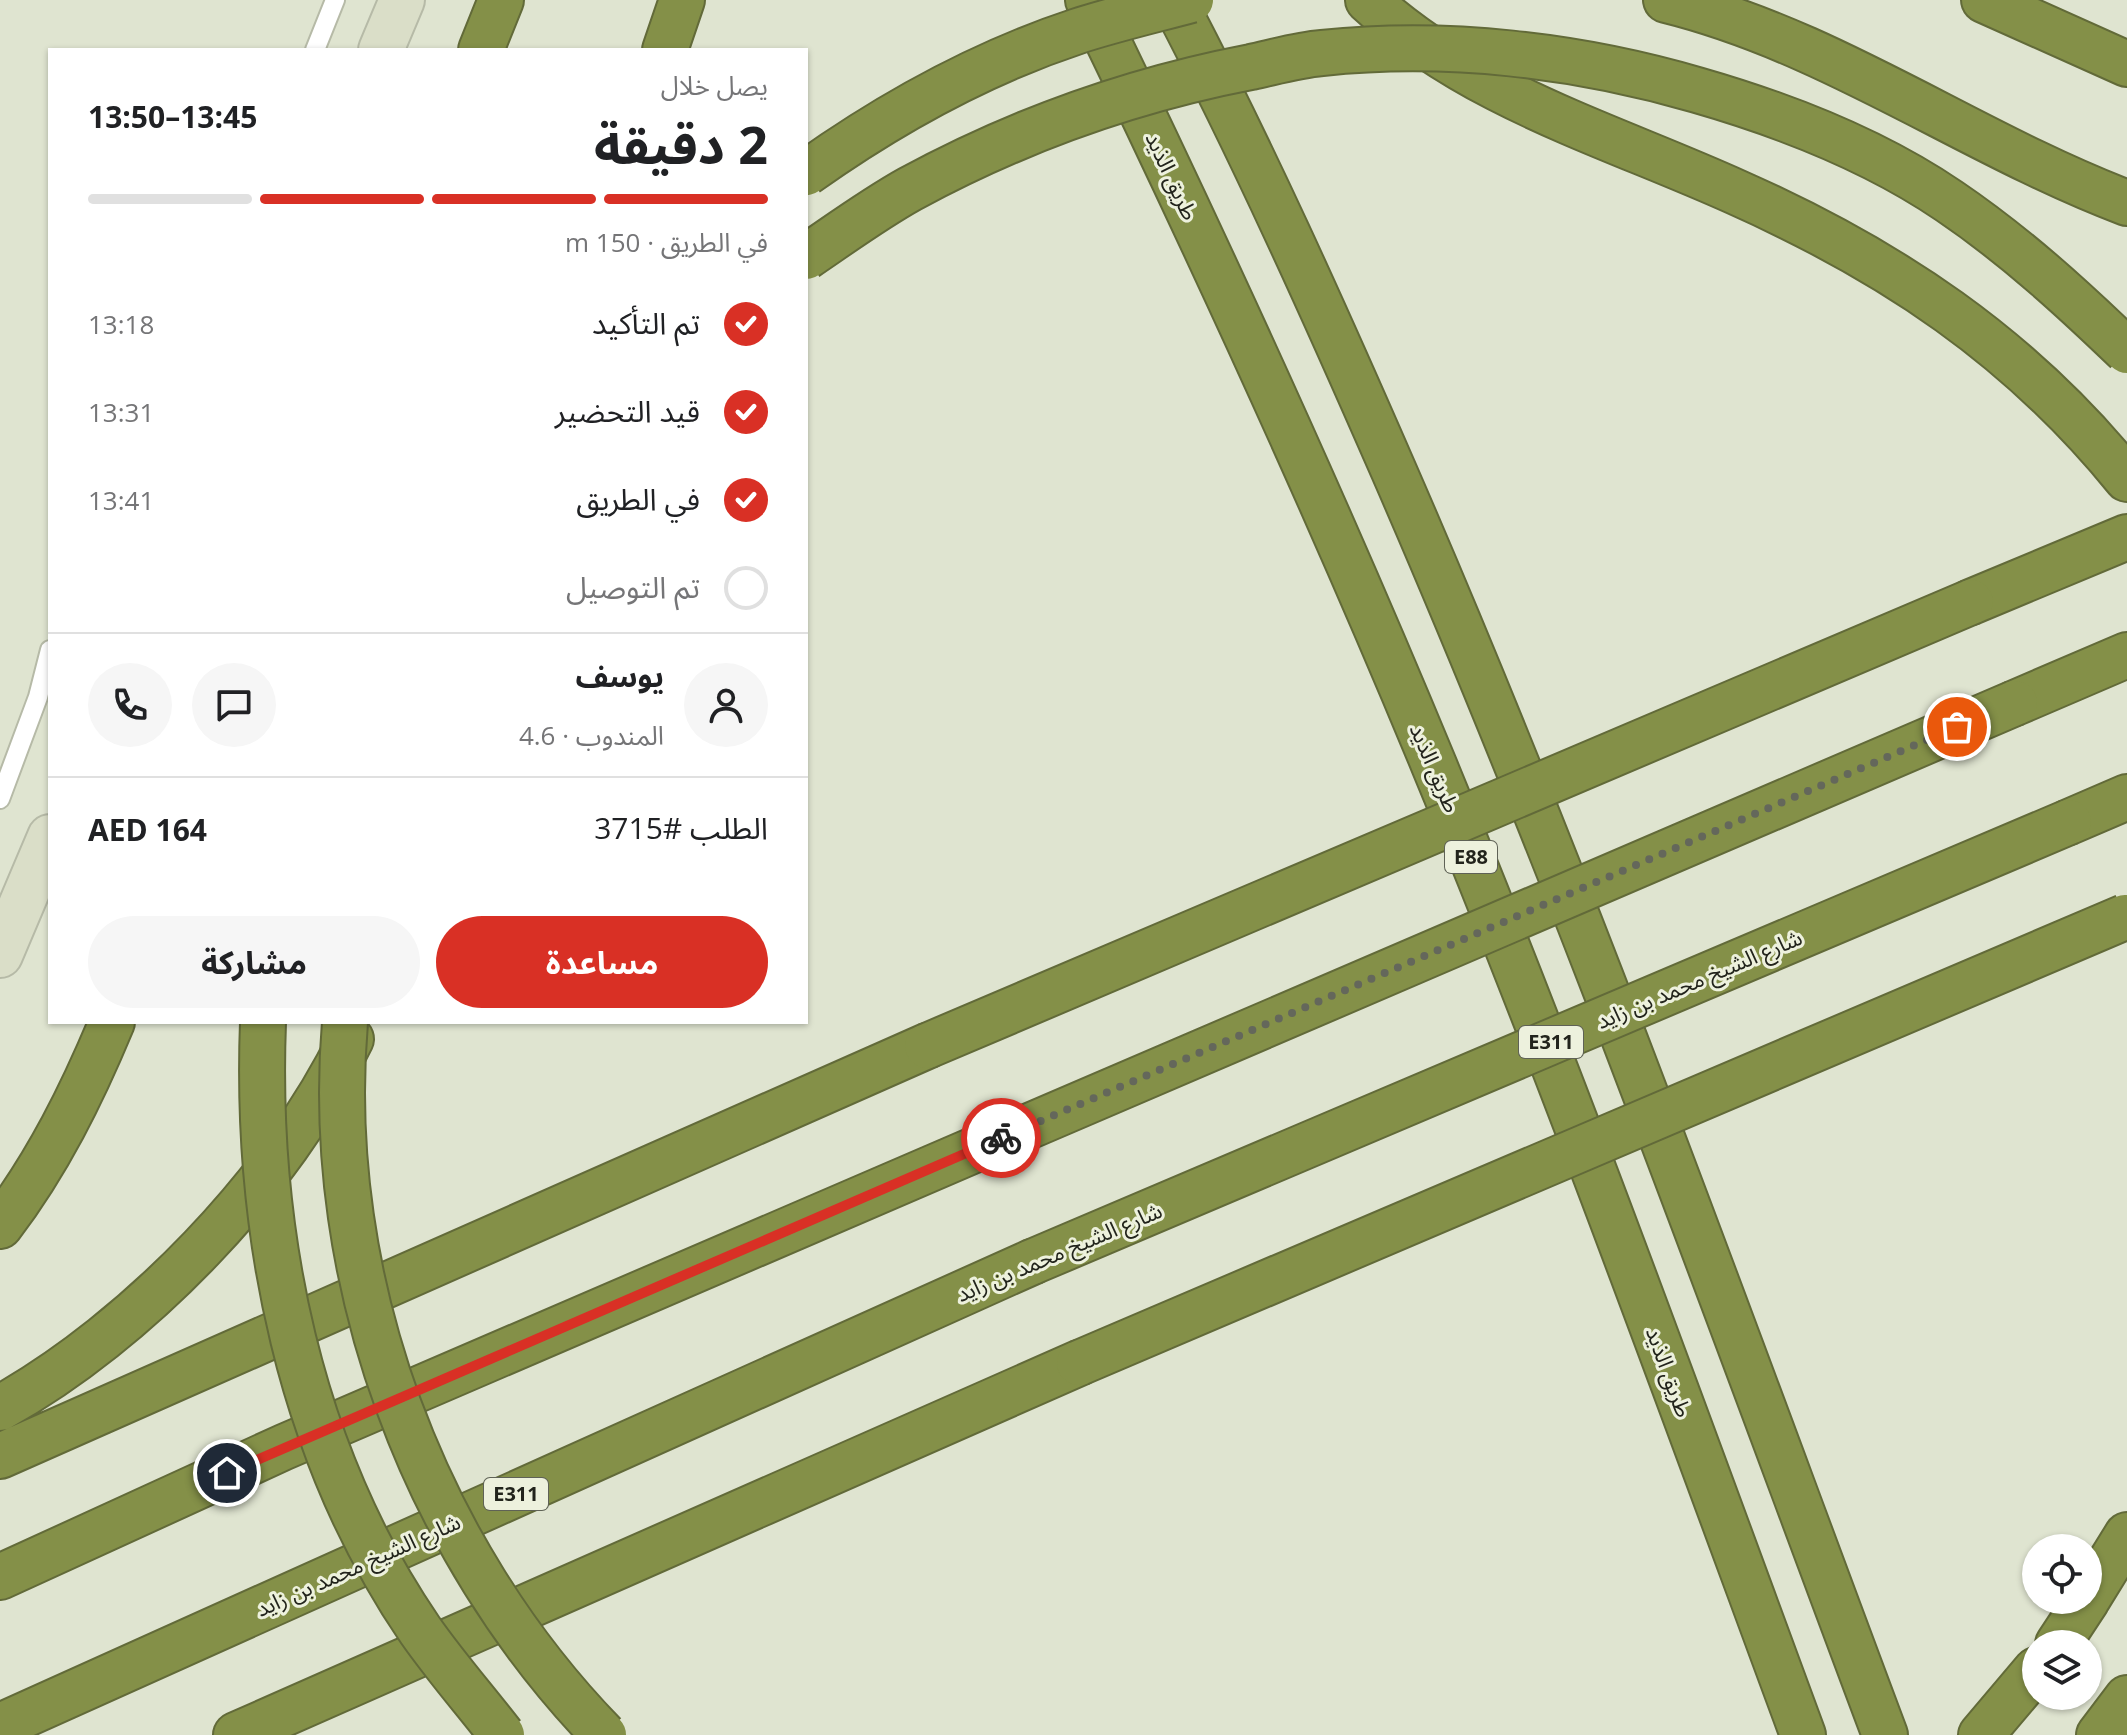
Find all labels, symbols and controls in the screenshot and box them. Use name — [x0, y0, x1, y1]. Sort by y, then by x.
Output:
text: يصل خلال — [661, 67, 768, 103]
text: 13:45–13:50 — [88, 96, 257, 137]
text: 2 دقيقة — [594, 108, 768, 179]
street label: طريق الذيد — [1139, 127, 1206, 224]
text: في الطريق · 150 m — [565, 224, 768, 260]
text: تم التأكيد — [592, 302, 700, 343]
icon: check — [724, 302, 768, 346]
text: 13:18 — [88, 306, 154, 342]
text: قيد التحضير — [555, 390, 700, 431]
icon: check — [724, 390, 768, 434]
text: 13:31 — [88, 394, 154, 430]
text: في الطريق — [576, 478, 700, 519]
icon: check — [724, 478, 768, 522]
text: 13:41 — [88, 482, 154, 518]
text: تم التوصيل — [566, 566, 700, 607]
text: يوسف — [576, 655, 664, 696]
button: phone — [88, 663, 172, 747]
button: chat — [192, 663, 276, 747]
button: person — [684, 663, 768, 747]
pin — [1923, 693, 1991, 761]
icon: bag — [1935, 705, 1979, 749]
text: المندوب · 4.6 — [519, 717, 664, 753]
street label: طريق الذيد — [1404, 718, 1468, 817]
text: الطلب #3715 — [594, 807, 768, 848]
text: AED 164 — [88, 809, 207, 850]
road number: E88 — [1445, 841, 1497, 873]
button: مشاركة — [88, 916, 420, 1008]
button: مساعدة — [436, 916, 768, 1008]
street label: شارع الشيخ محمد بن زايد — [1591, 921, 1807, 1038]
road number: E311 — [1519, 1026, 1583, 1058]
courier — [961, 1098, 1041, 1178]
icon: bike — [979, 1116, 1023, 1160]
street label: شارع الشيخ محمد بن زايد — [951, 1194, 1167, 1311]
street label: طريق الذيد — [1640, 1322, 1700, 1421]
pin — [193, 1439, 261, 1507]
icon: home — [205, 1451, 249, 1495]
road number: E311 — [484, 1478, 548, 1510]
street label: شارع الشيخ محمد بن زايد — [251, 1505, 466, 1625]
map controls — [2022, 1534, 2102, 1710]
button: locate — [2022, 1534, 2102, 1614]
button: layers — [2022, 1630, 2102, 1710]

